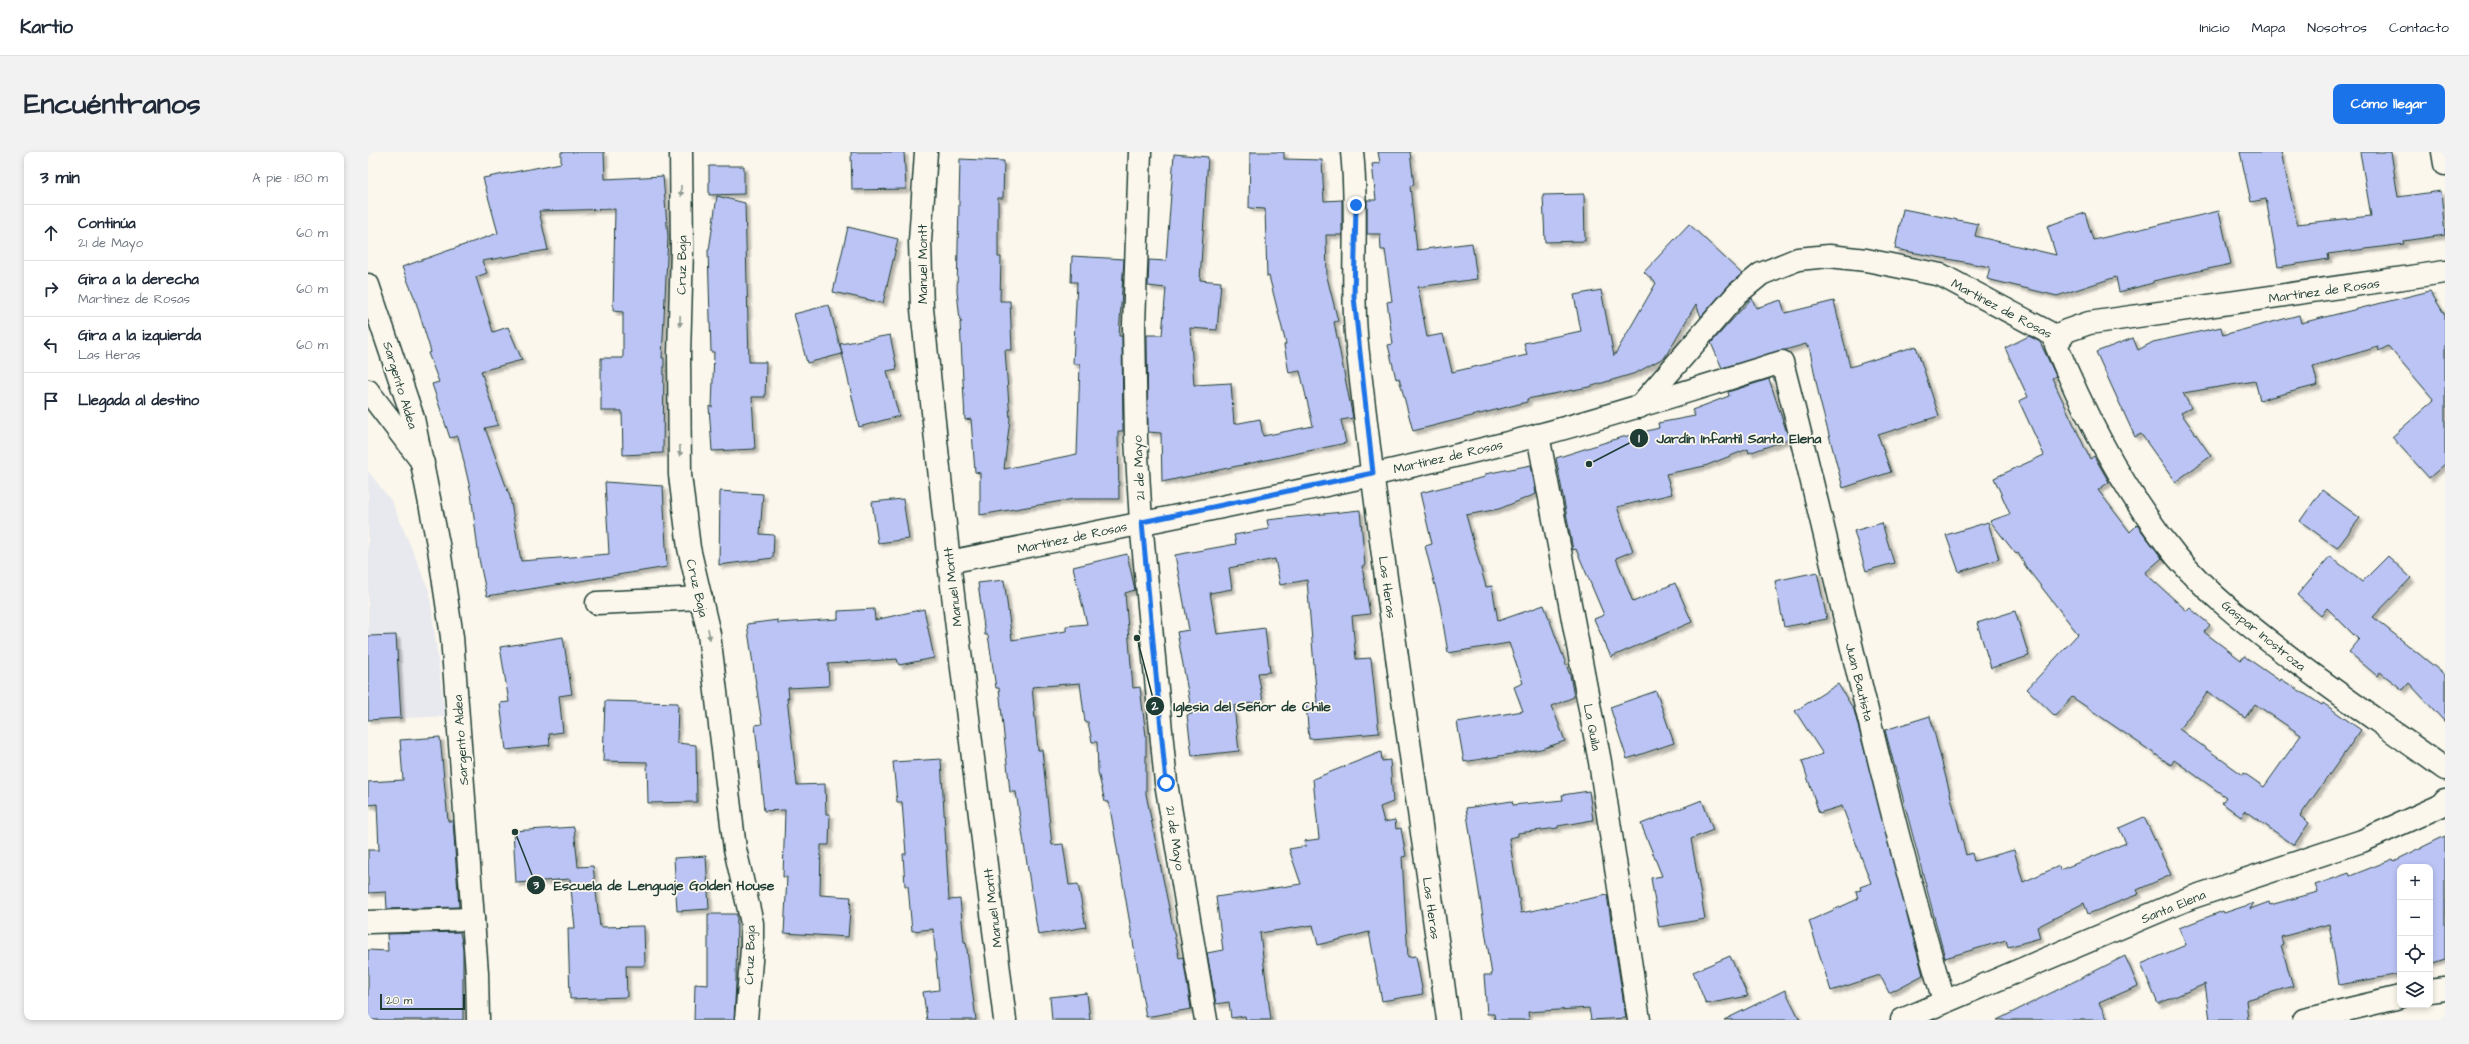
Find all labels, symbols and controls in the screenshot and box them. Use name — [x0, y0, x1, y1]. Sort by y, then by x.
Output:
text: Kartio — [20, 14, 73, 41]
text: Inicio — [2199, 18, 2230, 38]
text: Mapa — [2252, 18, 2285, 38]
text: Nosotros — [2307, 18, 2367, 38]
text: Contacto — [2389, 18, 2449, 38]
button: Cómo llegar — [2333, 84, 2445, 124]
text: Encuéntranos — [24, 85, 200, 124]
text: 3 min — [40, 166, 80, 190]
text: A pie · 180 m — [252, 169, 328, 187]
one-way arrow — [678, 185, 684, 198]
route end — [1347, 196, 1365, 214]
text: Continúa — [78, 213, 136, 234]
icon: ahead — [40, 222, 62, 244]
street label: Manuel Montt — [914, 223, 932, 304]
text: 60 m — [296, 224, 328, 242]
text: 21 de Mayo — [78, 234, 143, 252]
street label: Cruz Baja — [672, 235, 692, 295]
text: Gira a la derecha — [78, 269, 199, 290]
street label: Martínez de Rosas — [2267, 274, 2381, 308]
street label: Martínez de Rosas — [1948, 275, 2056, 343]
icon: right — [40, 278, 62, 300]
text: 60 m — [296, 280, 328, 298]
text: Martínez de Rosas — [78, 290, 190, 308]
one-way arrow — [677, 315, 683, 328]
text: Gira a la izquierda — [78, 325, 201, 346]
icon: left — [40, 334, 62, 356]
text: 60 m — [296, 336, 328, 354]
street label: Sargento Aldea — [377, 339, 422, 432]
text: Las Heras — [78, 346, 141, 364]
icon: arrive — [40, 390, 62, 412]
text: Llegada al destino — [78, 390, 199, 411]
callout: Jardín Infantil Santa Elena — [1629, 425, 1830, 451]
text: Jardín Infantil Santa Elena — [1656, 429, 1822, 449]
text: 1 — [1638, 430, 1640, 447]
street label: 21 de Mayo — [1128, 434, 1151, 501]
street label: Martínez de Rosas — [1392, 435, 1505, 478]
one-way arrow — [677, 445, 683, 458]
street label: Martínez de Rosas — [1016, 517, 1129, 558]
street label: Manuel Montt — [939, 545, 967, 628]
street label: Las Heras — [1374, 555, 1400, 620]
street label: Cruz Baja — [682, 557, 713, 620]
street label: Gaspar Inostroza — [2218, 596, 2310, 676]
one-way arrow — [706, 628, 712, 640]
street label: Juan Bautista — [1841, 641, 1878, 724]
callout: Iglesia del Señor de Chile — [1145, 693, 1339, 719]
street label: Sargento Aldea — [449, 694, 474, 786]
text: Iglesia del Señor de Chile — [1173, 697, 1331, 718]
text: 2 — [1151, 698, 1159, 715]
street label: La Quila — [1579, 702, 1605, 753]
route start — [1157, 774, 1175, 792]
street label: 21 de Mayo — [1160, 805, 1189, 873]
map controls — [2397, 864, 2433, 1008]
button: + — [2397, 864, 2433, 900]
street label: Manuel Montt — [979, 866, 1007, 949]
callout: Escuela de Lenguaje Golden House — [526, 872, 782, 898]
text: Escuela de Lenguaje Golden House — [554, 876, 775, 897]
street label: Las Heras — [1418, 876, 1444, 941]
text: 3 — [532, 877, 540, 894]
street label: Santa Elena — [2138, 886, 2209, 928]
button: − — [2397, 900, 2433, 936]
street label: Cruz Baja — [740, 925, 760, 985]
button: locate — [2397, 936, 2433, 972]
button: layers — [2397, 972, 2433, 1008]
scale bar — [380, 992, 465, 1011]
text: 20 m — [386, 993, 412, 1008]

